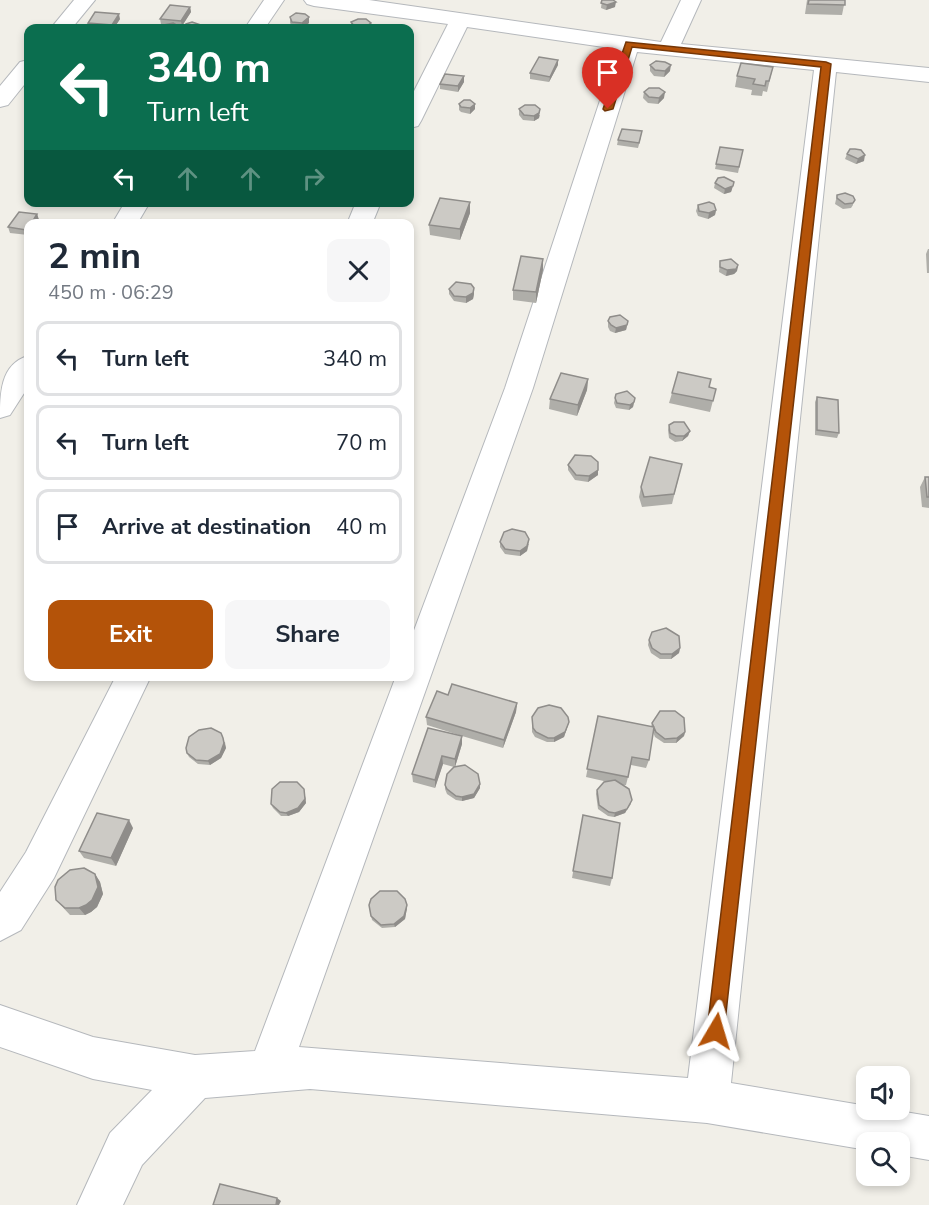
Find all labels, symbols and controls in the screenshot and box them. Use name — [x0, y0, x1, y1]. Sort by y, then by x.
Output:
text: 340 m — [147, 40, 271, 97]
pin — [582, 47, 633, 109]
icon: left — [48, 48, 126, 126]
icon: arrive — [591, 56, 624, 89]
text: Turn left — [147, 94, 248, 131]
icon: left — [108, 162, 141, 195]
icon: ahead — [171, 162, 204, 195]
icon: ahead — [234, 162, 267, 195]
icon: right — [297, 162, 330, 195]
text: 2 min — [48, 232, 141, 281]
button: close — [327, 239, 390, 302]
text: 450 m · 06:29 — [48, 279, 174, 306]
icon: left — [51, 342, 84, 375]
text: Turn left — [102, 344, 189, 374]
text: 340 m — [323, 344, 387, 374]
icon: left — [51, 426, 84, 459]
text: Turn left — [102, 428, 189, 458]
text: 70 m — [336, 428, 387, 458]
icon: arrive — [51, 510, 84, 543]
text: Arrive at destination — [102, 512, 311, 542]
text: 40 m — [336, 512, 387, 542]
button: Exit — [48, 600, 213, 669]
button: Share — [225, 600, 390, 669]
position arrow — [684, 999, 748, 1063]
map controls — [856, 1066, 910, 1186]
button: sound — [856, 1066, 910, 1120]
button: search — [856, 1132, 910, 1186]

